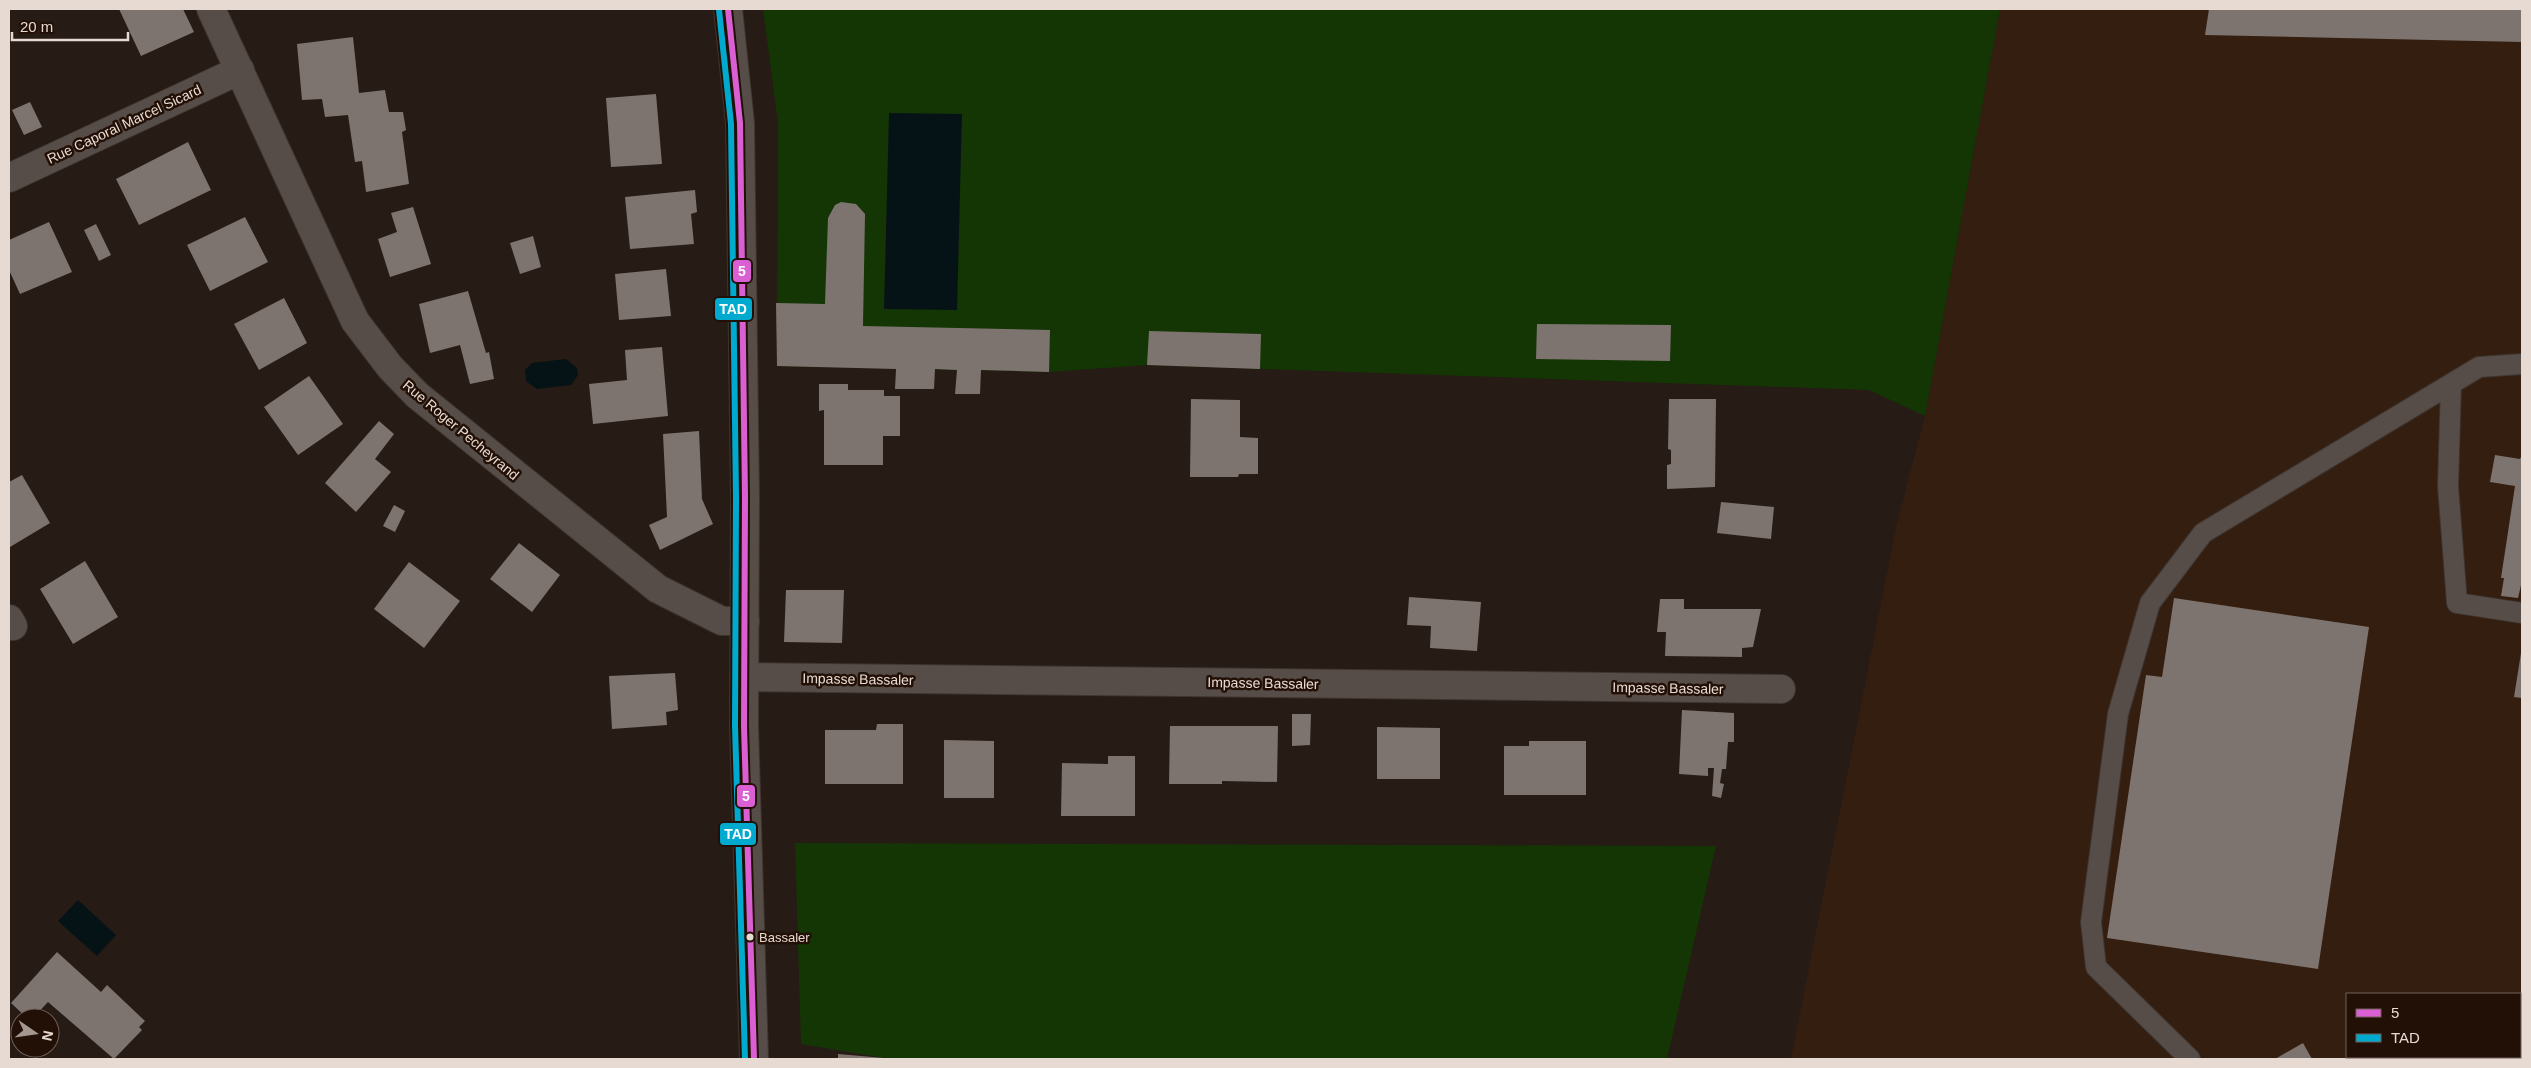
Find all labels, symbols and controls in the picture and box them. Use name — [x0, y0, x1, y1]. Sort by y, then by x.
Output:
scale bar — [12, 10, 129, 42]
text: 20 m — [20, 18, 53, 35]
street label: Rue Caporal Marcel Sicard — [44, 81, 204, 167]
line badge: 5 — [732, 259, 752, 283]
text: 5 — [738, 263, 746, 279]
line badge: TAD — [714, 297, 753, 321]
text: TAD — [719, 301, 747, 317]
street label: Rue Roger Pecheyrand — [400, 377, 522, 483]
street label: Impasse Bassaler — [802, 670, 914, 688]
street label: Impasse Bassaler — [1207, 674, 1319, 692]
street label: Impasse Bassaler — [1612, 679, 1724, 697]
line badge: 5 — [736, 784, 756, 808]
text: 5 — [742, 788, 750, 804]
line badge: TAD — [719, 822, 757, 846]
text: TAD — [724, 826, 752, 842]
place label: Bassaler — [759, 930, 810, 945]
marker: Bassaler — [745, 932, 755, 942]
legend — [2346, 993, 2521, 1058]
text: 5 — [2391, 1004, 2399, 1021]
north arrow — [10, 1008, 60, 1058]
text: N — [39, 1029, 57, 1043]
text: TAD — [2391, 1029, 2420, 1046]

